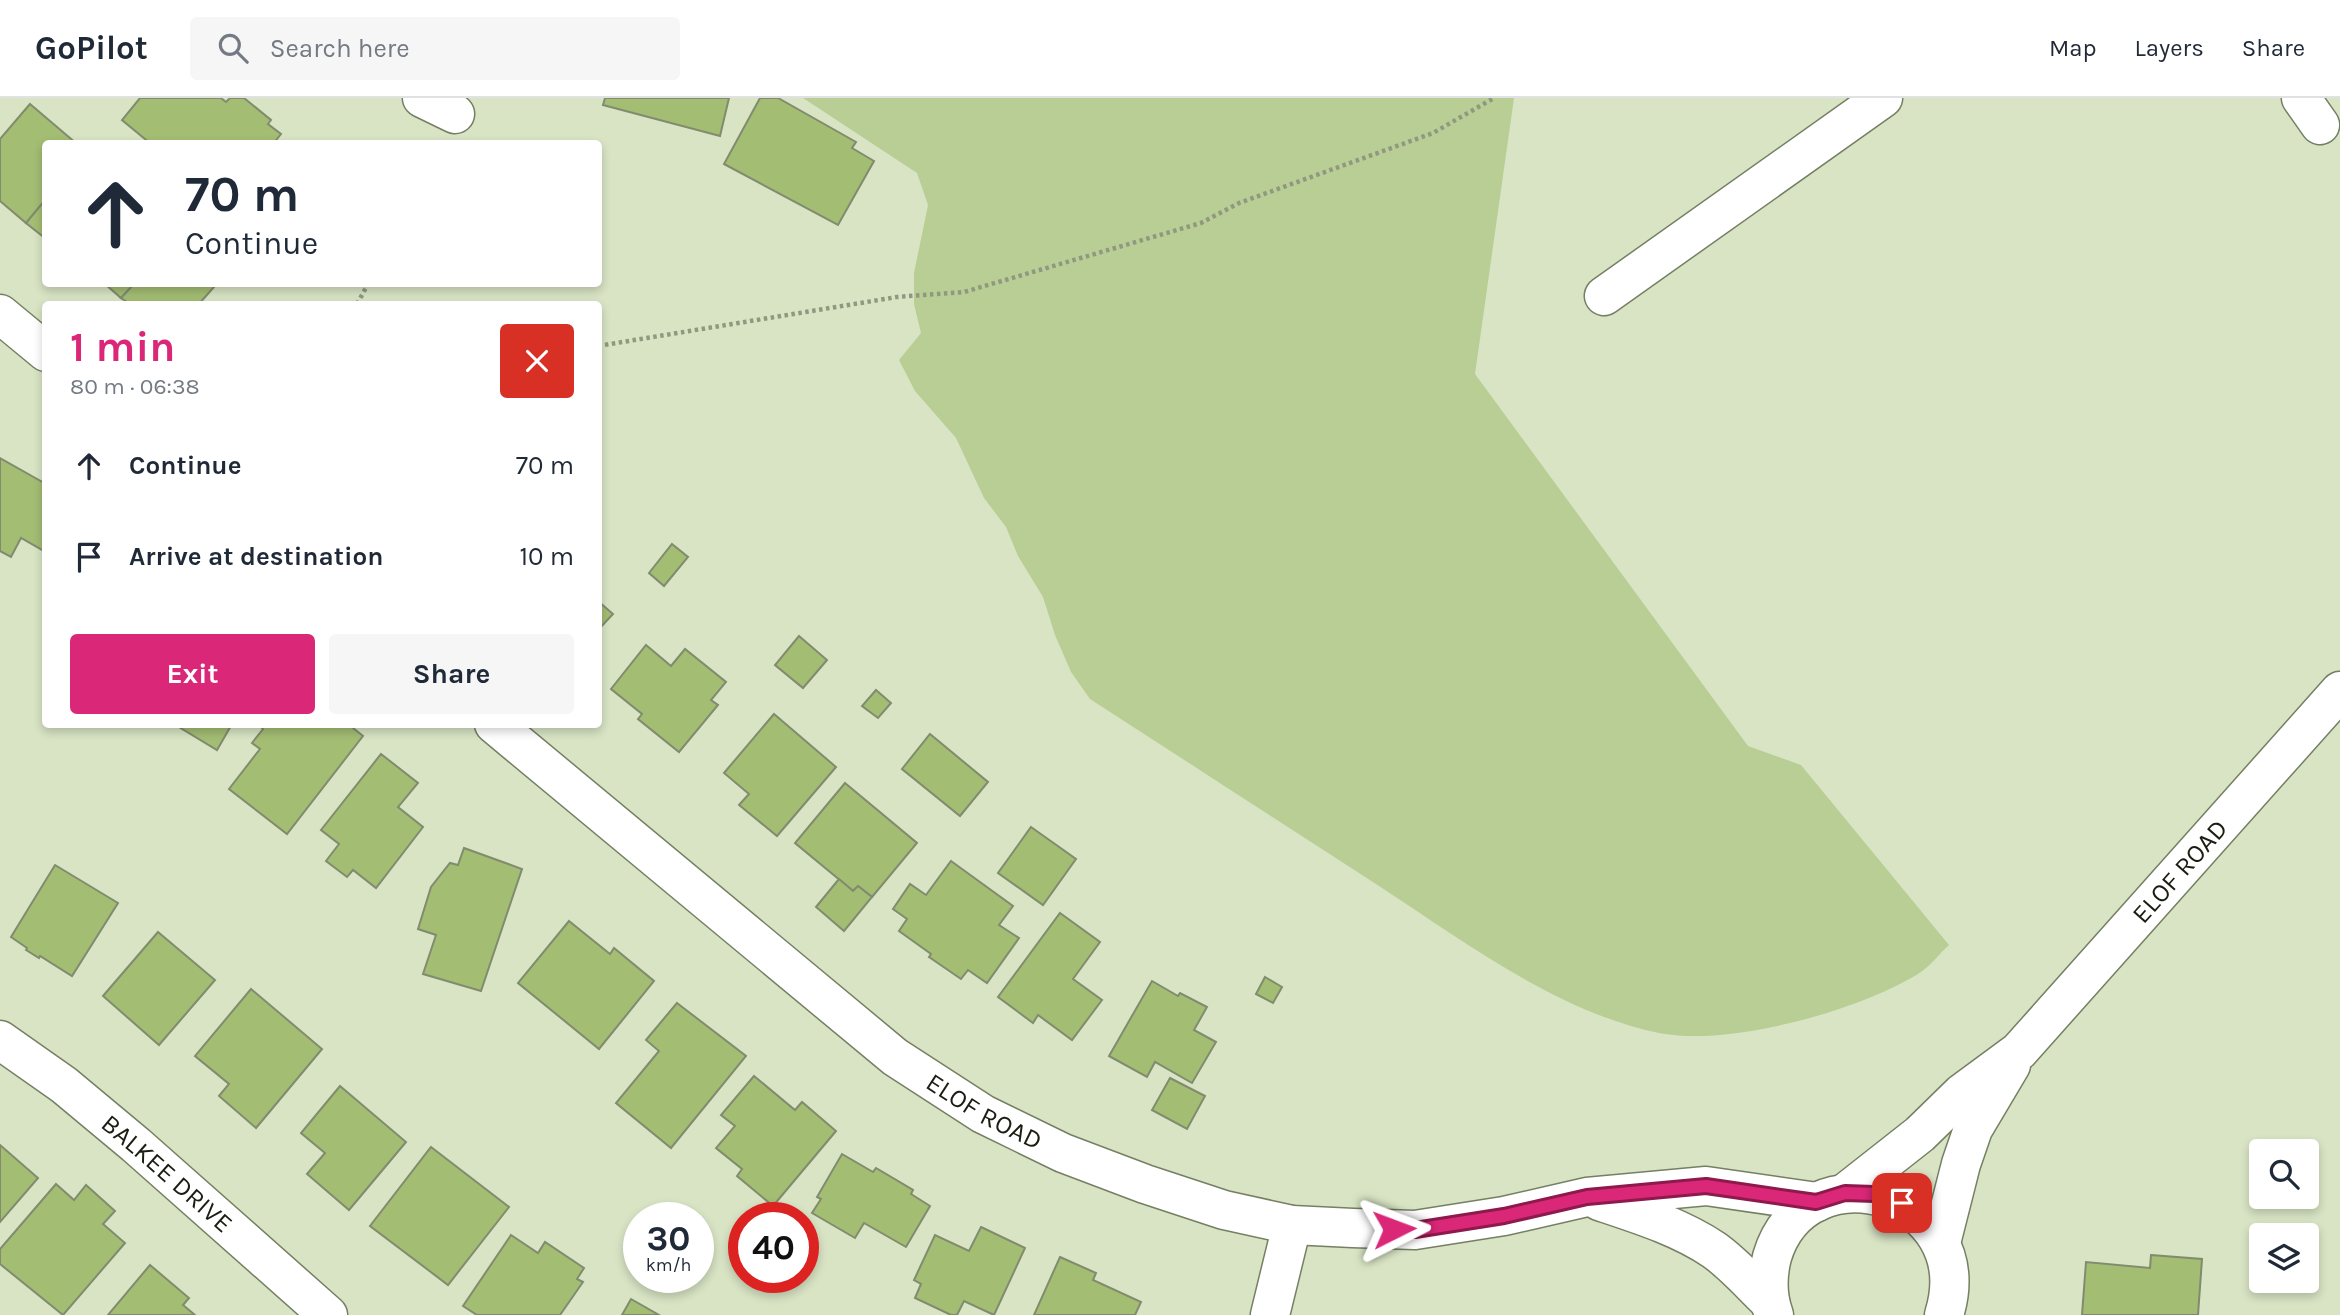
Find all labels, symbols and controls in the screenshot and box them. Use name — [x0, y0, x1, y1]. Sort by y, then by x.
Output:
search box — [190, 17, 680, 80]
text: GoPilot — [35, 29, 148, 67]
icon: search — [214, 29, 252, 67]
text: Search here — [270, 33, 410, 64]
text: Map — [2049, 34, 2097, 62]
text: Layers — [2135, 34, 2204, 62]
text: Share — [2242, 34, 2305, 62]
text: 70 m — [185, 166, 299, 223]
icon: ahead — [70, 168, 161, 259]
text: Continue — [185, 225, 318, 262]
text: 1 min — [70, 322, 175, 372]
button: close — [500, 324, 574, 398]
text: 80 m · 06:38 — [70, 373, 200, 400]
icon: ahead — [70, 447, 108, 485]
text: Continue — [129, 450, 241, 481]
text: 70 m — [516, 450, 574, 481]
icon: arrive — [70, 538, 108, 576]
text: Arrive at destination — [129, 541, 383, 572]
text: 10 m — [519, 541, 574, 572]
button: Exit — [70, 634, 315, 714]
button: Share — [329, 634, 574, 714]
street label: ELOF ROAD — [2125, 813, 2234, 929]
street label: ELOF ROAD — [921, 1066, 1047, 1156]
street label: BALKEE DRIVE — [95, 1107, 239, 1239]
map controls — [2249, 1139, 2319, 1293]
button: search — [2249, 1139, 2319, 1209]
pin — [1872, 1173, 1932, 1233]
icon: arrive — [1883, 1184, 1921, 1222]
position arrow — [1357, 1192, 1431, 1266]
speed limit sign: 40 — [728, 1202, 819, 1293]
text: 30 — [647, 1218, 690, 1259]
button: layers — [2249, 1223, 2319, 1293]
text: km/h — [646, 1254, 691, 1276]

